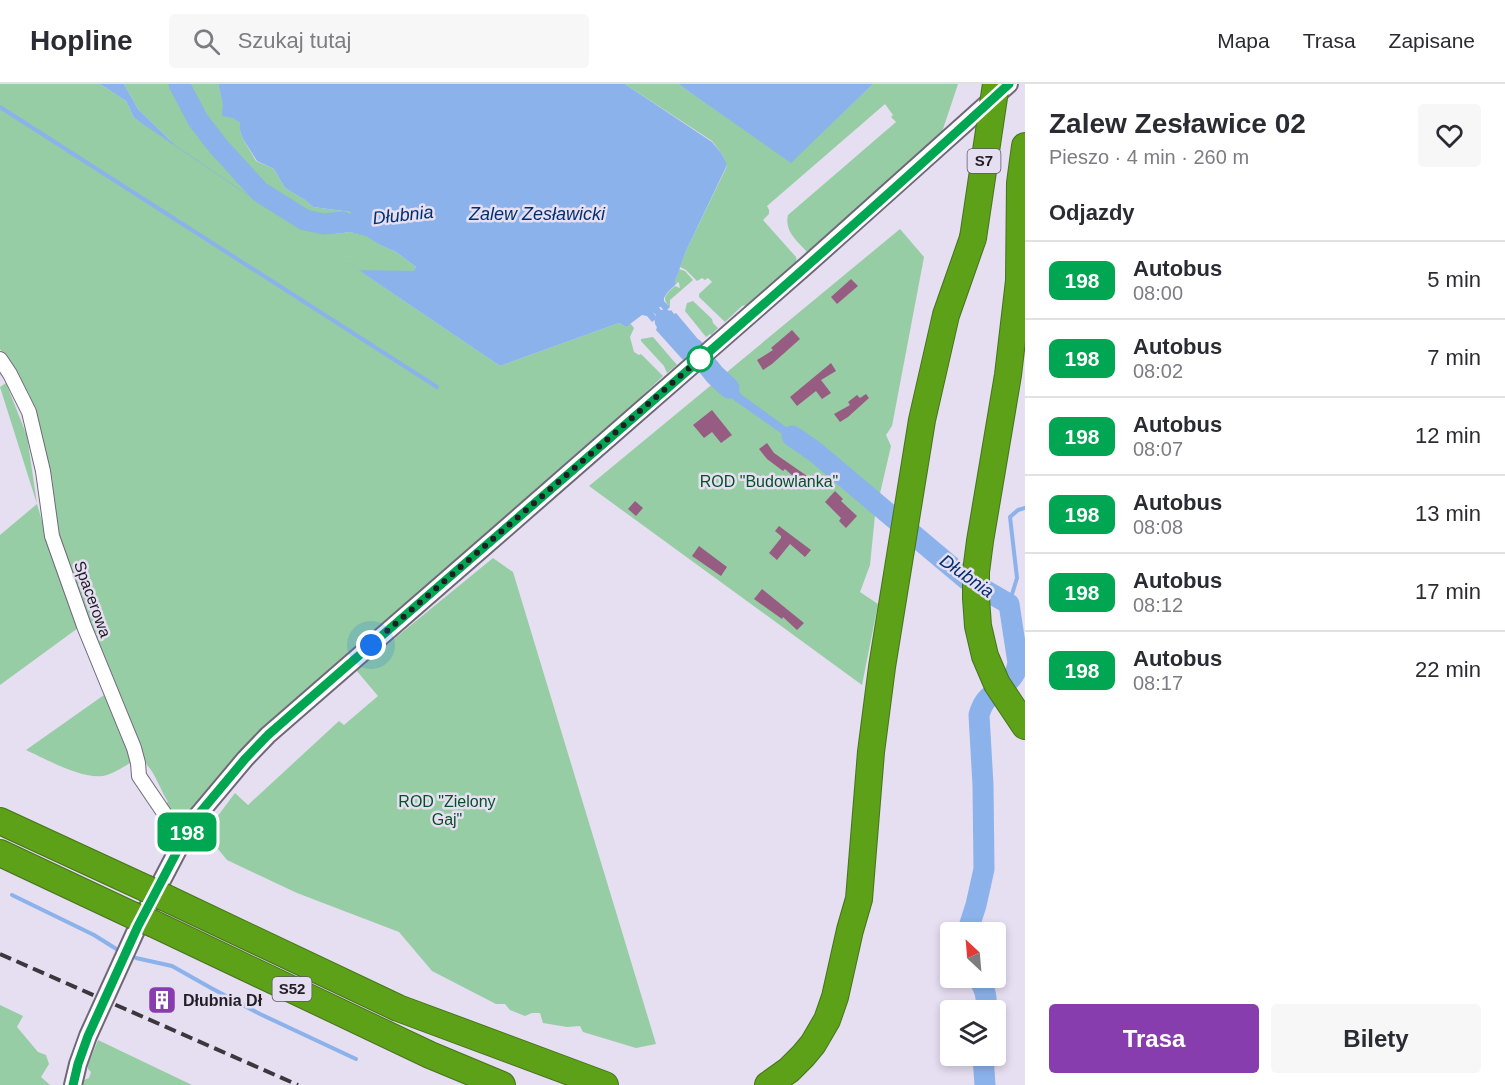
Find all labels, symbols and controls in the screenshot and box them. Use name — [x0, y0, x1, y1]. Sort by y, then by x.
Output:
search box — [169, 14, 589, 68]
text: Hopline — [30, 25, 133, 56]
icon: search — [190, 25, 223, 58]
text: Szukaj tutaj — [238, 28, 351, 53]
text: Mapa — [1217, 29, 1270, 52]
text: Trasa — [1303, 29, 1356, 52]
text: Zapisane — [1389, 29, 1475, 52]
button: heart — [1418, 104, 1481, 167]
text: Zalew Zesławice 02 — [1049, 108, 1306, 139]
text: Pieszo · 4 min · 260 m — [1049, 146, 1249, 168]
road number: S7 — [968, 149, 1000, 173]
text: Odjazdy — [1049, 200, 1135, 225]
water label: Dłubnia — [372, 202, 434, 228]
water label: Zalew Zesławicki — [468, 204, 606, 224]
text: Autobus — [1133, 256, 1222, 281]
text: 5 min — [1427, 267, 1481, 292]
text: 198 — [1064, 269, 1100, 292]
text: 08:00 — [1133, 282, 1183, 304]
text: Autobus — [1133, 334, 1222, 359]
text: 7 min — [1427, 345, 1481, 370]
unlabelled marker — [687, 346, 713, 372]
text: 198 — [1064, 347, 1100, 370]
text: 08:02 — [1133, 360, 1183, 382]
text: Autobus — [1133, 412, 1222, 437]
text: 12 min — [1415, 423, 1481, 448]
text: 198 — [1064, 425, 1100, 448]
text: 08:07 — [1133, 438, 1183, 460]
park label: ROD "Budowlanka" — [700, 473, 838, 490]
text: Autobus — [1133, 490, 1222, 515]
text: 13 min — [1415, 501, 1481, 526]
text: 198 — [1064, 503, 1100, 526]
text: 08:08 — [1133, 516, 1183, 538]
water label: Dłubnia — [936, 550, 998, 602]
street label: Spacerowa — [71, 559, 114, 640]
text: Autobus — [1133, 568, 1222, 593]
text: 17 min — [1415, 579, 1481, 604]
text: 198 — [1064, 581, 1100, 604]
text: 08:12 — [1133, 594, 1183, 616]
your location — [356, 630, 386, 660]
text: Autobus — [1133, 646, 1222, 671]
text: 22 min — [1415, 657, 1481, 682]
text: 198 — [1064, 659, 1100, 682]
text: 08:17 — [1133, 672, 1183, 694]
park label: ROD "Zielony Gaj" — [398, 793, 496, 828]
line badge: 198 — [152, 812, 222, 852]
text: 198 — [169, 821, 205, 844]
north arrow — [940, 922, 1006, 988]
map controls — [940, 922, 1006, 1066]
road number: S52 — [272, 977, 312, 1001]
building icon: Dłubnia Dł — [146, 984, 178, 1016]
place label: Dłubnia Dł — [183, 992, 263, 1009]
button: layers — [940, 1000, 1006, 1066]
button: Trasa — [1049, 1004, 1259, 1073]
button: Bilety — [1271, 1004, 1481, 1073]

